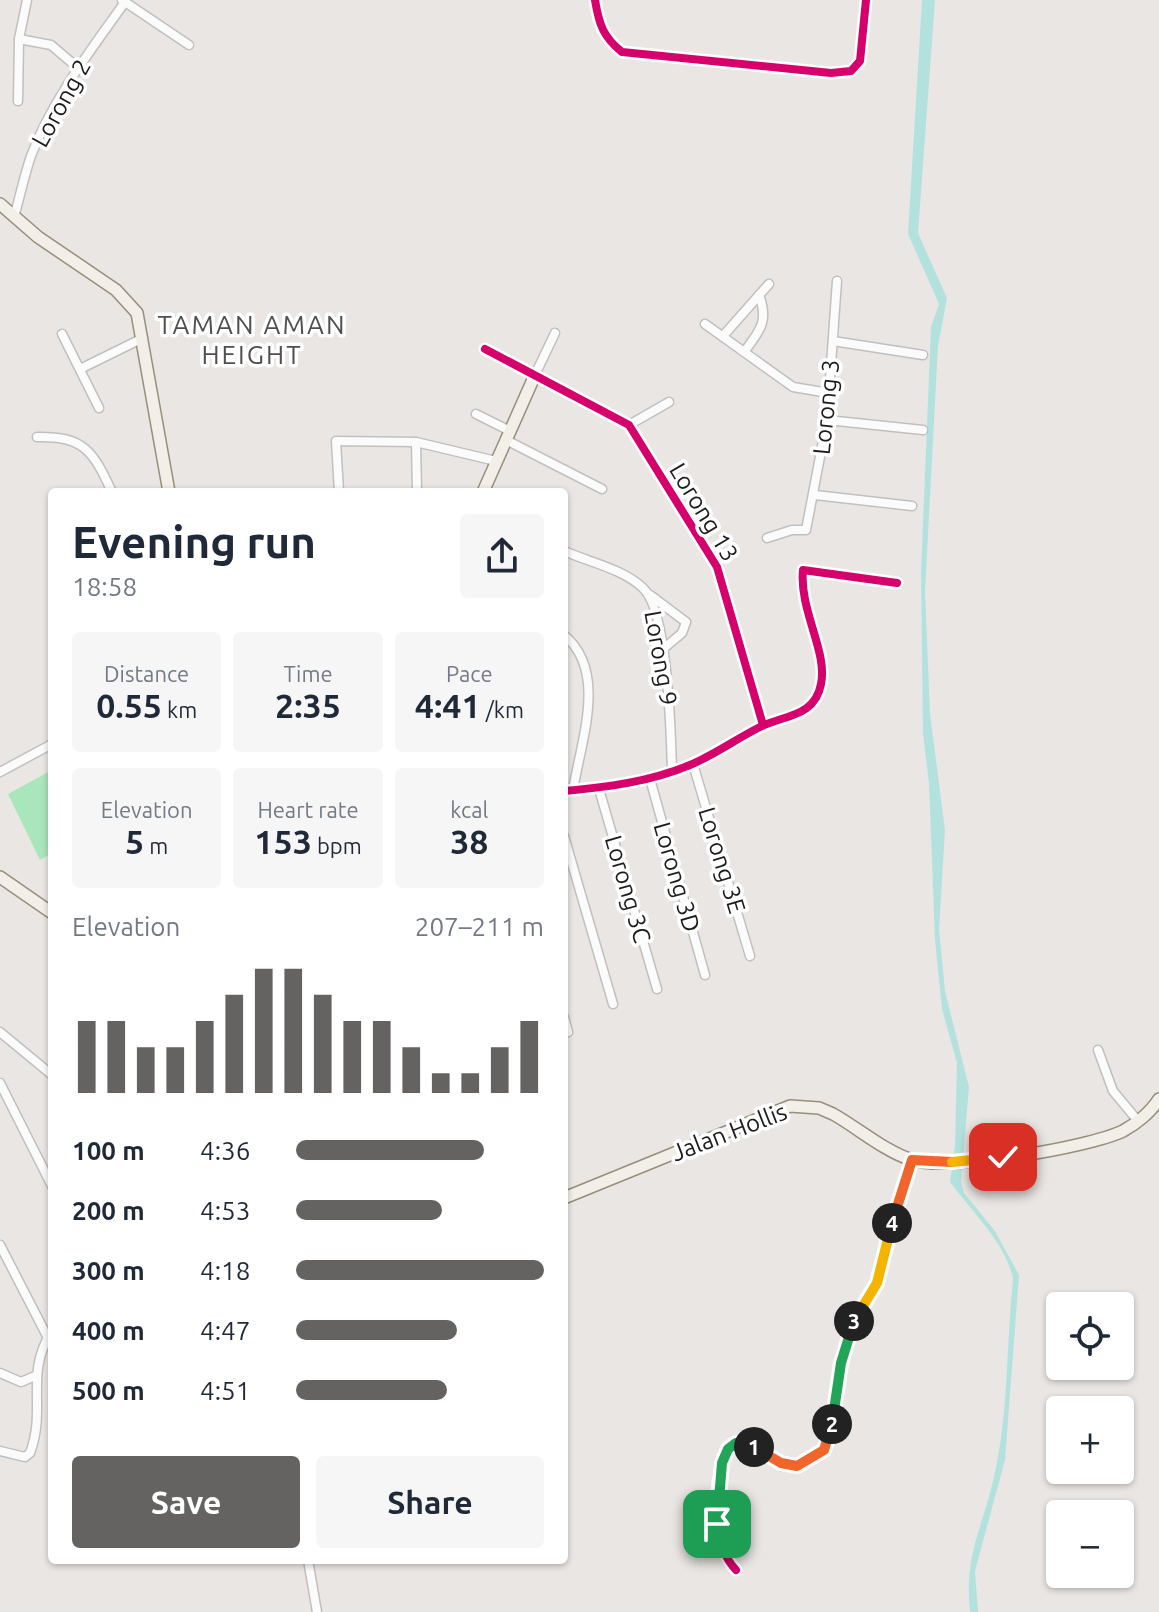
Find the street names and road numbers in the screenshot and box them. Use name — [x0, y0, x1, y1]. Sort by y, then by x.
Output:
street label: Lorong 2 — [26, 55, 96, 151]
street label: Lorong 3 — [808, 358, 844, 456]
street label: Lorong 13 — [664, 458, 744, 566]
street label: Lorong 9 — [639, 608, 683, 708]
street label: Lorong 3E — [693, 804, 751, 916]
street label: Lorong 3D — [648, 819, 706, 935]
street label: Lorong 3C — [600, 832, 656, 946]
street label: Jalan Hollis — [667, 1098, 791, 1166]

